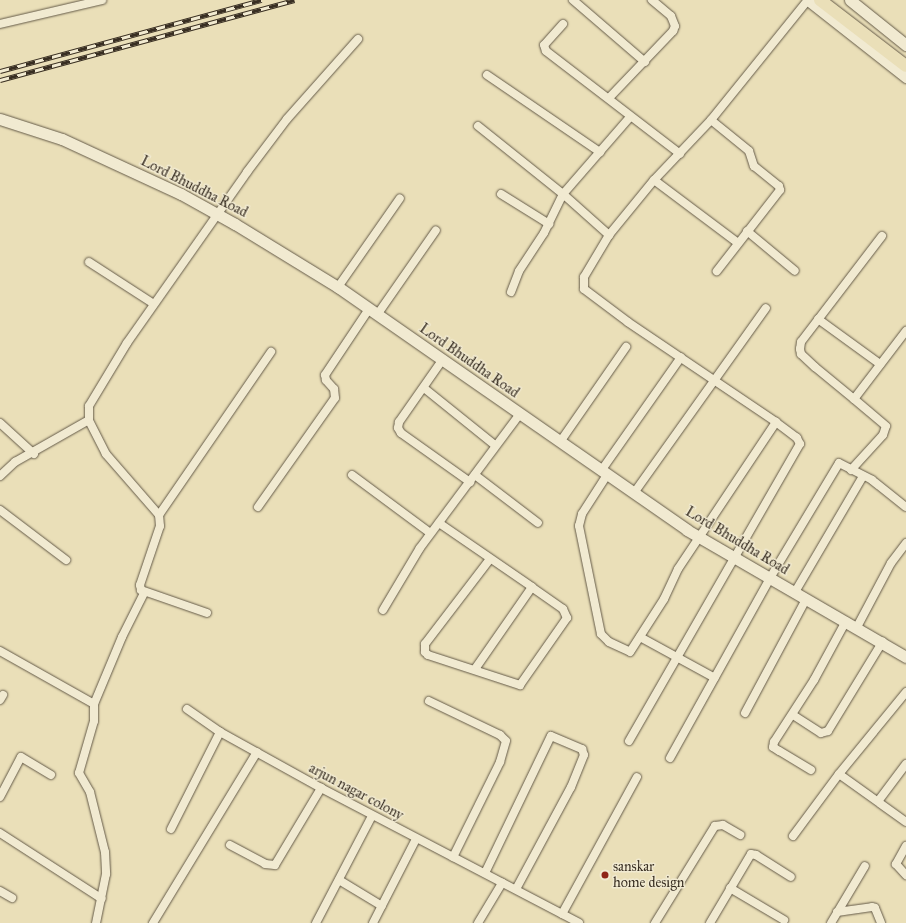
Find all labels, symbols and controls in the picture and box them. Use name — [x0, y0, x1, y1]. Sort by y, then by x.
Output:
street label: Lord Bhuddha Road — [138, 153, 250, 221]
street label: Lord Bhuddha Road — [416, 320, 522, 402]
street label: Lord Bhuddha Road — [682, 503, 792, 579]
street label: arjun nagar colony — [306, 760, 406, 824]
place label: sanskar home design — [613, 859, 684, 892]
marker: sanskar home design — [600, 870, 610, 880]

